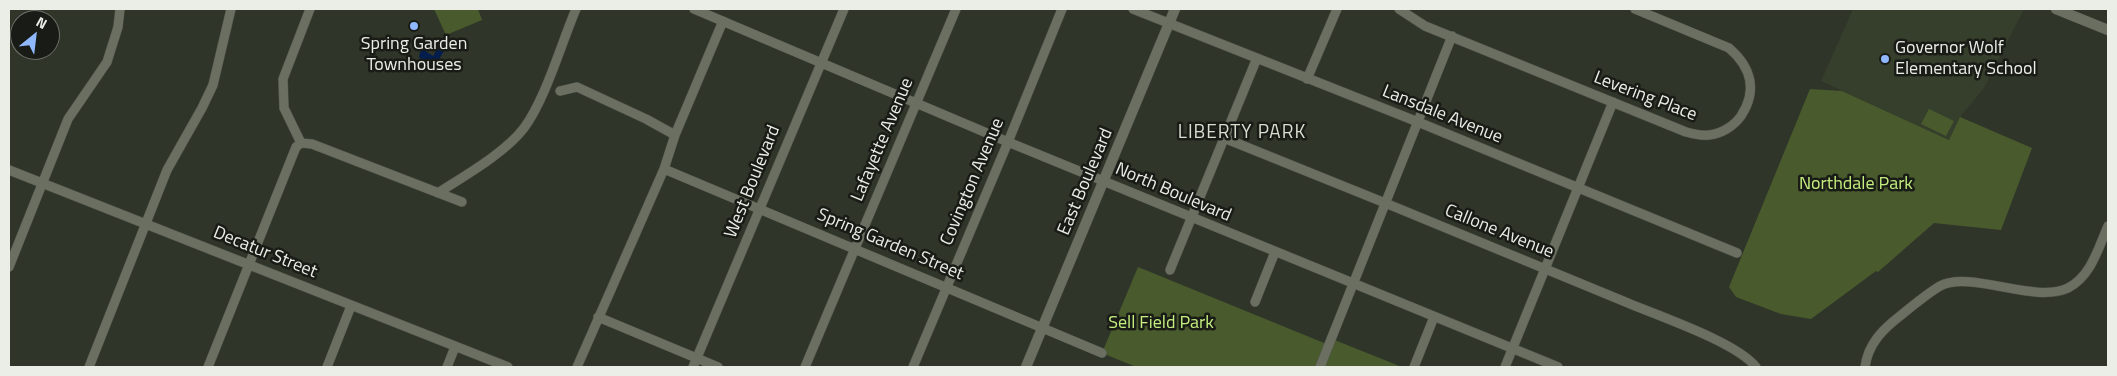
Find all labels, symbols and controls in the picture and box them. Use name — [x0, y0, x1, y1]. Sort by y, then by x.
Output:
north arrow — [10, 10, 60, 60]
text: N — [33, 11, 51, 34]
marker: Spring Garden Townhouses — [408, 20, 420, 32]
place label: Spring Garden Townhouses — [361, 34, 467, 76]
place label: Governor Wolf Elementary School — [1895, 38, 2037, 80]
marker: Governor Wolf Elementary School — [1879, 53, 1891, 65]
street label: Levering Place — [1590, 67, 1700, 127]
street label: Lafayette Avenue — [847, 75, 919, 205]
street label: Lansdale Avenue — [1379, 81, 1505, 149]
street label: Covington Avenue — [936, 115, 1010, 249]
street label: West Boulevard — [721, 122, 785, 242]
district label: LIBERTY PARK — [1176, 122, 1308, 144]
street label: East Boulevard — [1054, 125, 1118, 239]
street label: North Boulevard — [1112, 159, 1234, 227]
park label: Northdale Park — [1799, 174, 1913, 196]
street label: Callone Avenue — [1441, 200, 1557, 264]
street label: Spring Garden Street — [814, 204, 966, 286]
street label: Decatur Street — [210, 222, 320, 284]
park label: Sell Field Park — [1108, 313, 1214, 335]

